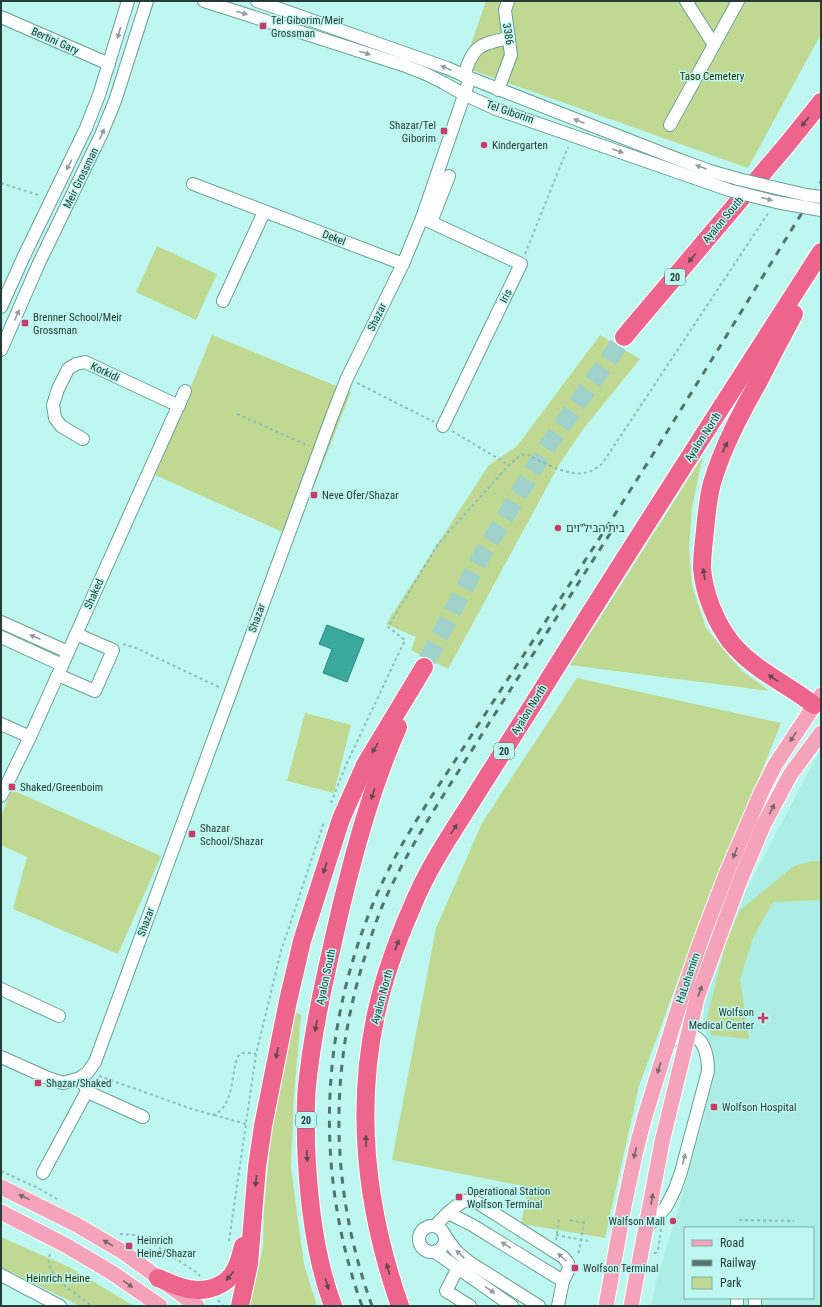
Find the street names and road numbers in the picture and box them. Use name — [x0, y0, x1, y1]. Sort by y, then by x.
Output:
street label: 3386 — [500, 22, 516, 46]
street label: Bertini Gary — [29, 25, 81, 57]
street label: Tel Giborim — [484, 98, 536, 126]
street label: Meir Grossman — [61, 145, 101, 211]
street label: Ayalon South — [700, 194, 746, 246]
street label: Dekel — [320, 228, 348, 248]
road number: 20 — [665, 269, 685, 285]
street label: Iris — [497, 287, 515, 305]
street label: Shazar — [365, 300, 390, 333]
street label: Korkidi — [89, 360, 121, 384]
street label: Ayalon North — [682, 410, 724, 464]
street label: Shaked — [82, 577, 106, 611]
street label: Shazar — [246, 601, 268, 634]
street label: Ayalon North — [509, 683, 549, 737]
road number: 20 — [494, 743, 514, 759]
street label: Shazar — [135, 905, 157, 938]
street label: Ayalon South — [314, 948, 338, 1006]
street label: HaLohamim — [673, 951, 703, 1005]
street label: Ayalon North — [368, 968, 396, 1026]
road number: 20 — [296, 1112, 316, 1128]

